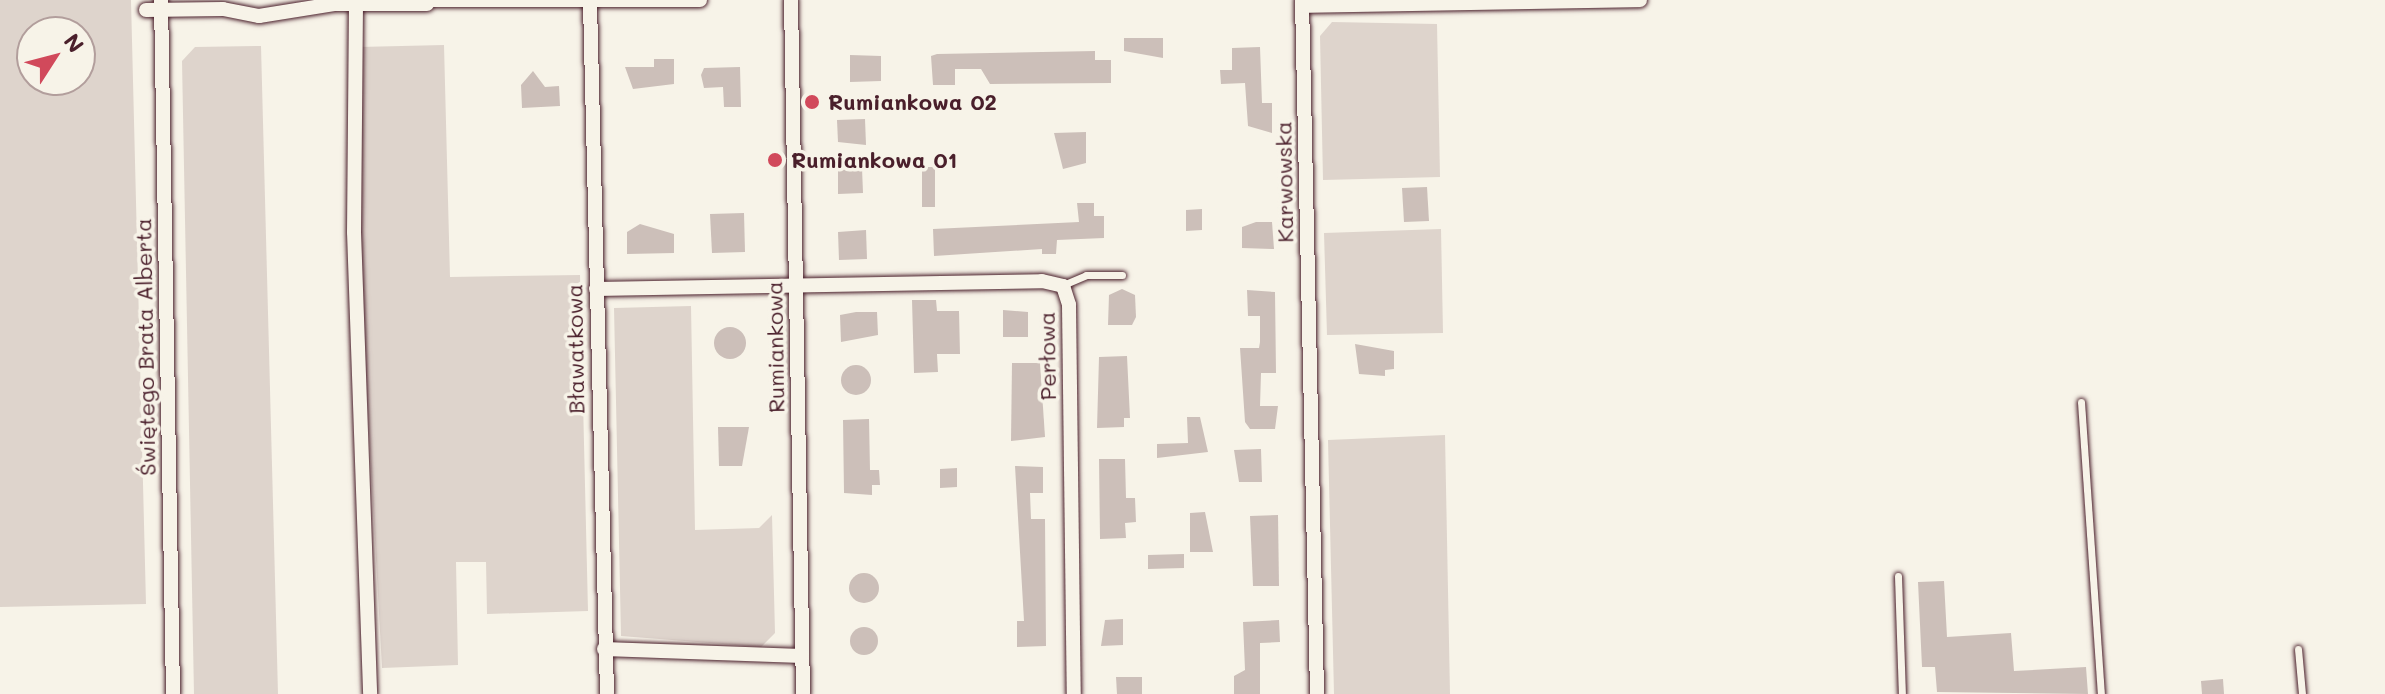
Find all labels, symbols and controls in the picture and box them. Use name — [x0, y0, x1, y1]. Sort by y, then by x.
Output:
north arrow — [16, 16, 96, 96]
text: N — [58, 27, 91, 58]
place label: Rumiankowa 02 — [828, 89, 997, 115]
marker: Rumiankowa 02 — [803, 93, 821, 111]
street label: Karwowska — [1270, 121, 1298, 243]
place label: Rumiankowa 01 — [791, 147, 957, 173]
marker: Rumiankowa 01 — [766, 151, 784, 169]
street label: Świętego Brata Alberta — [130, 218, 160, 476]
street label: Rumiankowa — [761, 281, 789, 413]
street label: Bławatkowa — [561, 284, 589, 414]
street label: Perłowa — [1033, 311, 1061, 401]

